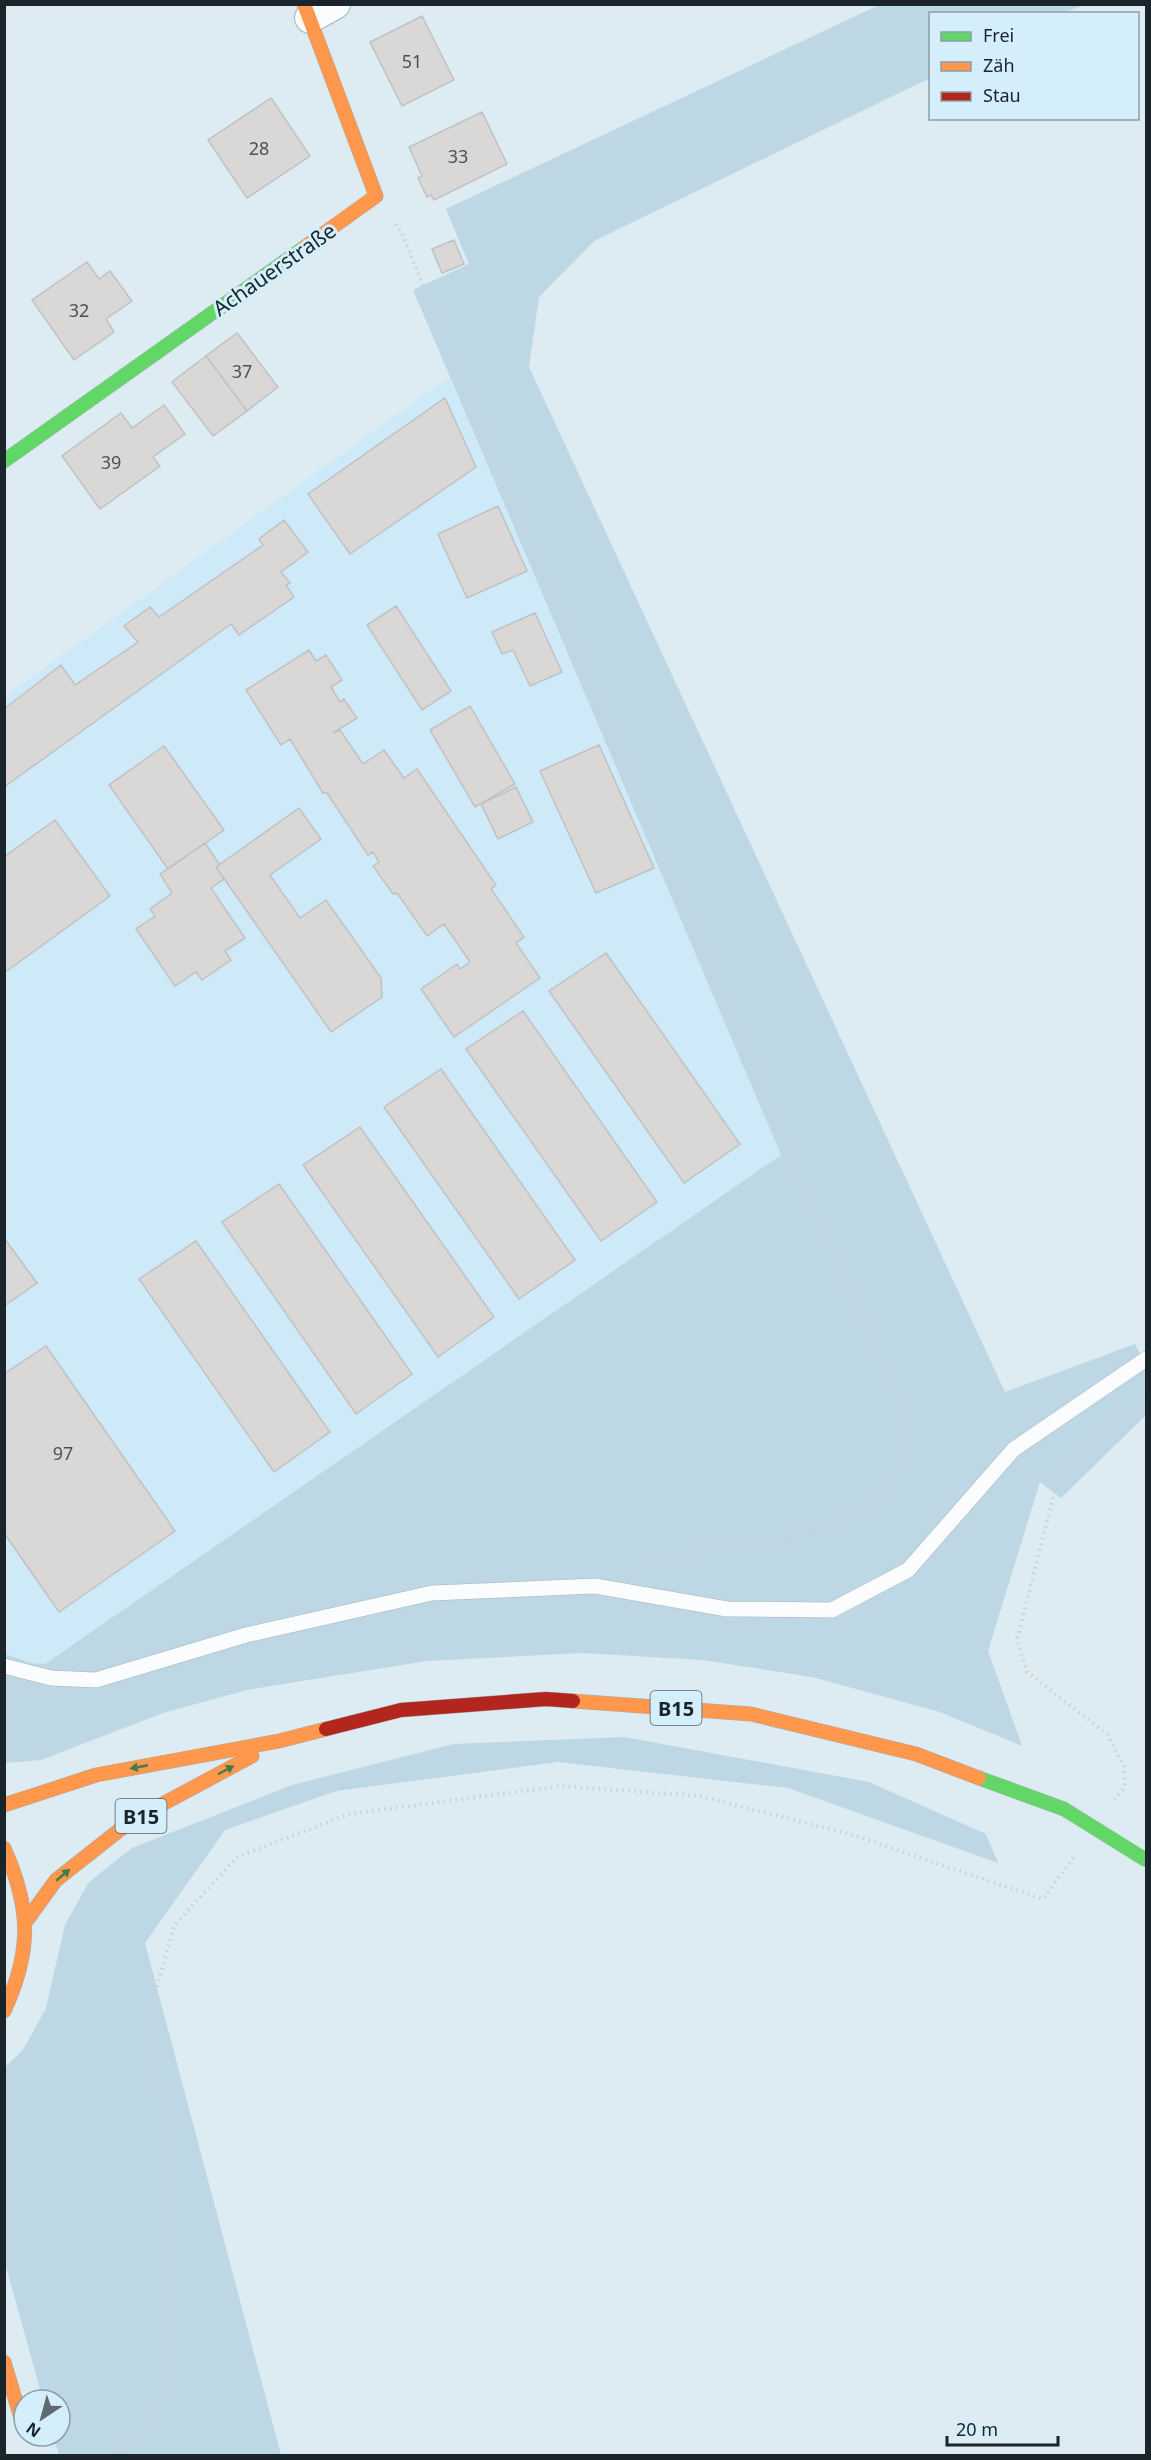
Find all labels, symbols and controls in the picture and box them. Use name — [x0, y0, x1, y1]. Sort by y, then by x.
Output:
legend — [929, 12, 1139, 120]
text: Frei — [983, 23, 1014, 47]
house number: 51 — [402, 49, 422, 73]
text: Zäh — [983, 53, 1015, 77]
text: Stau — [983, 83, 1021, 107]
house number: 28 — [249, 136, 269, 160]
house number: 33 — [448, 144, 468, 168]
street label: Achauerstraße — [207, 216, 341, 322]
house number: 32 — [69, 298, 89, 322]
house number: 37 — [232, 359, 252, 383]
house number: 39 — [101, 450, 121, 474]
house number: 97 — [53, 1441, 73, 1465]
road number: B15 — [650, 1691, 702, 1725]
one-way arrow — [129, 1763, 148, 1772]
one-way arrow — [218, 1765, 235, 1775]
road number: B15 — [116, 1799, 166, 1833]
one-way arrow — [55, 1869, 70, 1882]
north arrow — [12, 2388, 72, 2448]
scale bar — [947, 2409, 1058, 2447]
text: N — [21, 2417, 45, 2443]
text: 20 m — [956, 2417, 998, 2441]

